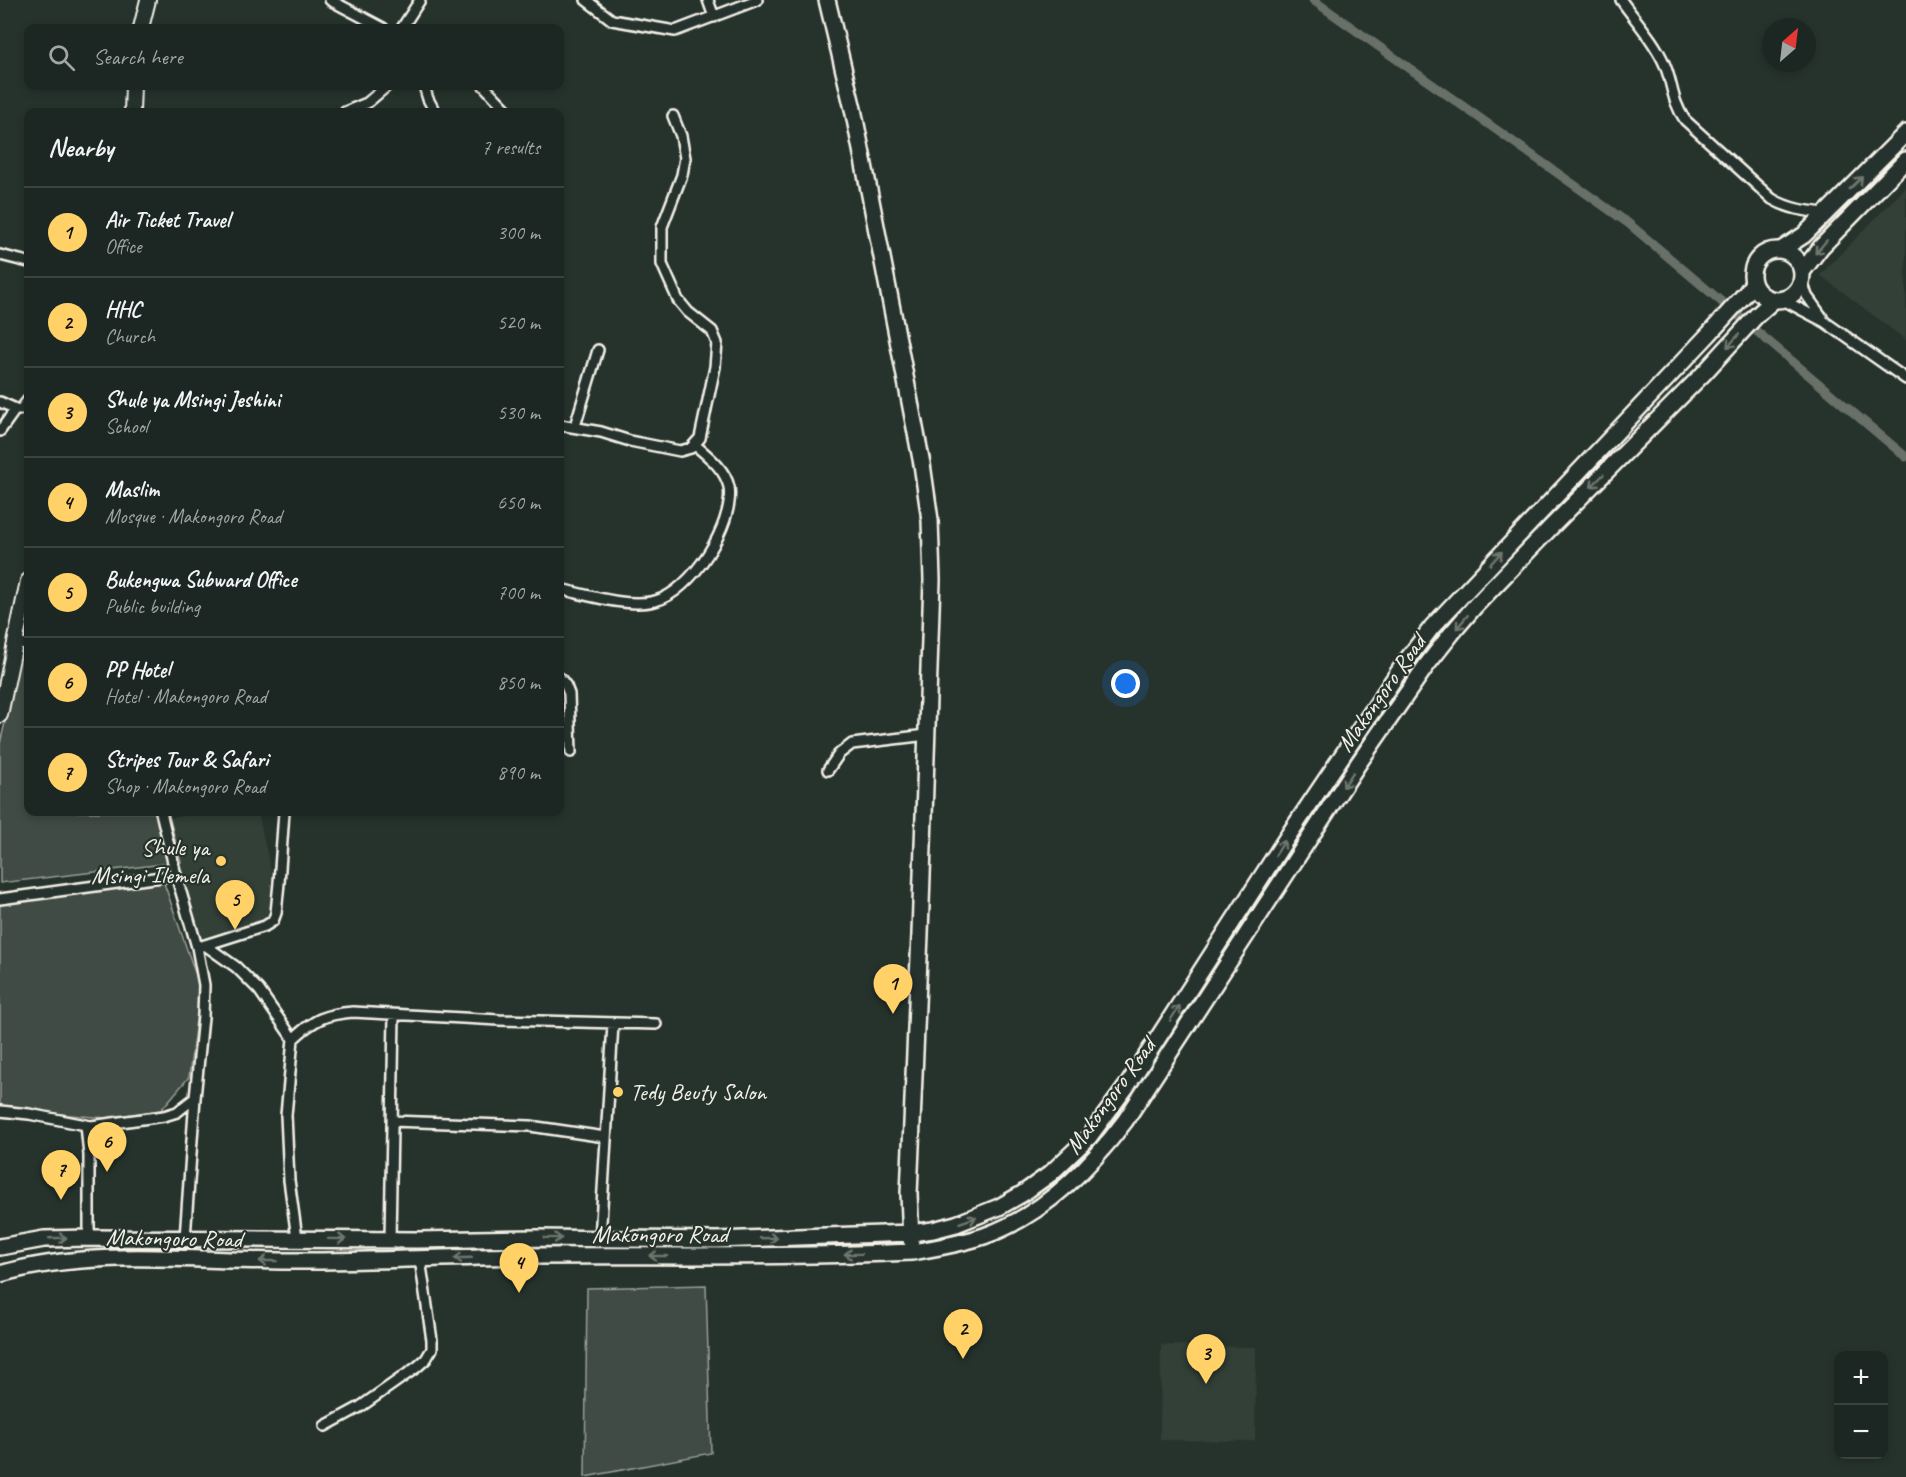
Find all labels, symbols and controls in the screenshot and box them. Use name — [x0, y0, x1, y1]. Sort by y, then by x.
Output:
north arrow — [1762, 18, 1816, 72]
search box — [24, 24, 564, 90]
icon: search — [45, 41, 78, 74]
text: Search here — [93, 43, 183, 71]
text: Nearby — [48, 131, 113, 164]
text: 7 results — [481, 135, 540, 160]
one-way arrow — [1848, 176, 1863, 191]
text: Air Ticket Travel — [105, 206, 230, 234]
text: 1 — [63, 220, 72, 245]
text: 300 m — [497, 220, 540, 245]
text: Office — [105, 234, 142, 259]
one-way arrow — [1815, 239, 1829, 255]
text: HHC — [105, 296, 141, 324]
text: 2 — [63, 310, 72, 335]
text: 520 m — [497, 310, 540, 335]
text: Church — [105, 324, 155, 349]
one-way arrow — [1726, 333, 1740, 348]
text: Shule ya Msingi Jeshini — [105, 386, 280, 414]
text: 3 — [63, 400, 72, 425]
text: 530 m — [497, 400, 540, 425]
text: School — [105, 414, 148, 439]
one-way arrow — [1590, 474, 1604, 489]
text: Maslim — [105, 476, 159, 504]
text: 4 — [63, 490, 72, 515]
text: 650 m — [497, 490, 540, 515]
text: Mosque · Makongoro Road — [105, 504, 282, 529]
one-way arrow — [1489, 550, 1504, 565]
text: Bukengwa Subward Office — [105, 566, 297, 594]
text: 5 — [63, 580, 72, 605]
text: 700 m — [497, 580, 540, 605]
text: Public building — [105, 594, 200, 619]
one-way arrow — [1455, 614, 1469, 629]
street label: Makongoro Road — [1330, 626, 1434, 757]
text: PP Hotel — [105, 656, 170, 684]
your location — [1111, 669, 1140, 698]
text: 6 — [63, 670, 72, 695]
text: 850 m — [497, 670, 540, 695]
text: Hotel · Makongoro Road — [105, 684, 267, 709]
text: Stripes Tour & Safari — [105, 746, 268, 774]
text: 7 — [63, 760, 72, 785]
text: 890 m — [497, 760, 540, 785]
one-way arrow — [1342, 771, 1354, 787]
text: Shop · Makongoro Road — [105, 774, 266, 799]
place label: Shule ya Msingi Ilemela — [91, 832, 211, 890]
one-way arrow — [1274, 840, 1287, 857]
marker: Shule ya Msingi Ilemela — [214, 854, 228, 868]
pin: 5 — [216, 880, 254, 930]
pin: 1 — [874, 964, 912, 1014]
one-way arrow — [1169, 1005, 1181, 1021]
street label: Makongoro Road — [1058, 1029, 1164, 1160]
place label: Tedy Beuty Salon — [630, 1077, 767, 1107]
marker: Tedy Beuty Salon — [611, 1085, 625, 1099]
pin: 6 — [88, 1122, 126, 1172]
pin: 7 — [42, 1150, 80, 1200]
one-way arrow — [958, 1214, 977, 1225]
street label: Makongoro Road — [592, 1219, 732, 1249]
street label: Makongoro Road — [106, 1222, 246, 1254]
one-way arrow — [542, 1232, 562, 1244]
one-way arrow — [47, 1233, 67, 1244]
one-way arrow — [326, 1233, 346, 1245]
one-way arrow — [758, 1233, 778, 1244]
pin: 4 — [500, 1244, 538, 1293]
one-way arrow — [844, 1248, 864, 1260]
one-way arrow — [649, 1250, 669, 1262]
one-way arrow — [454, 1252, 474, 1263]
one-way arrow — [259, 1255, 279, 1267]
pin: 2 — [944, 1310, 982, 1359]
pin: 3 — [1186, 1334, 1226, 1384]
map controls — [1834, 1351, 1888, 1459]
button: + — [1834, 1351, 1888, 1405]
button: − — [1834, 1405, 1888, 1459]

